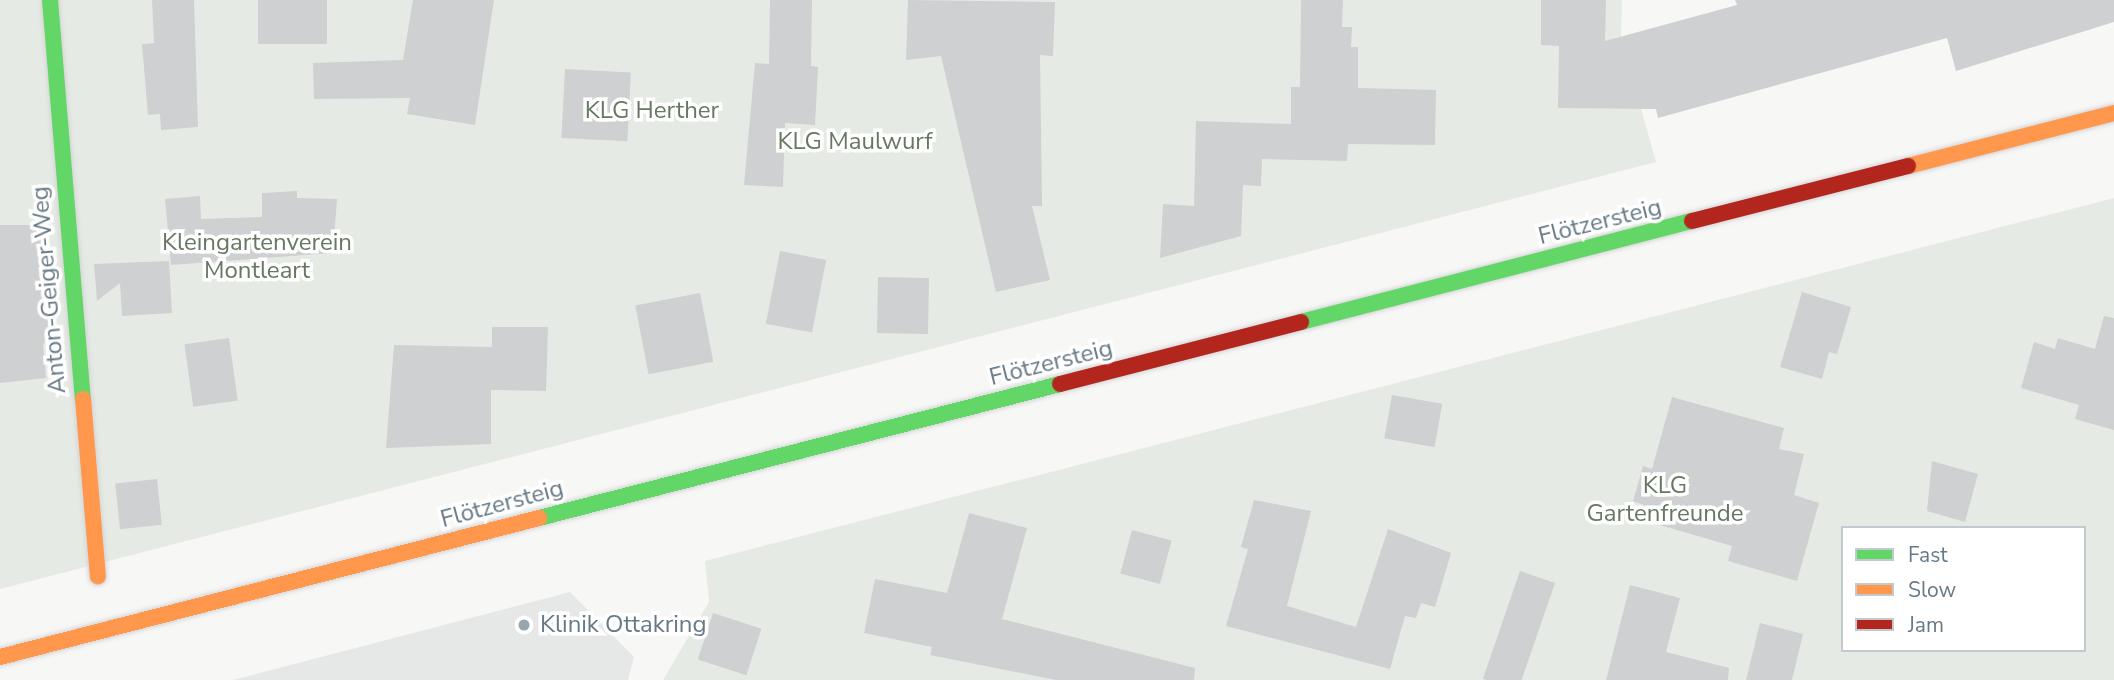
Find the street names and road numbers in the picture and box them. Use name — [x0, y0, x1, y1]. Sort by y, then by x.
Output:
street label: Anton-Geiger-Weg — [26, 185, 72, 395]
street label: Flötzersteig — [1535, 193, 1665, 251]
street label: Flötzersteig — [986, 334, 1116, 392]
street label: Flötzersteig — [437, 474, 567, 534]

